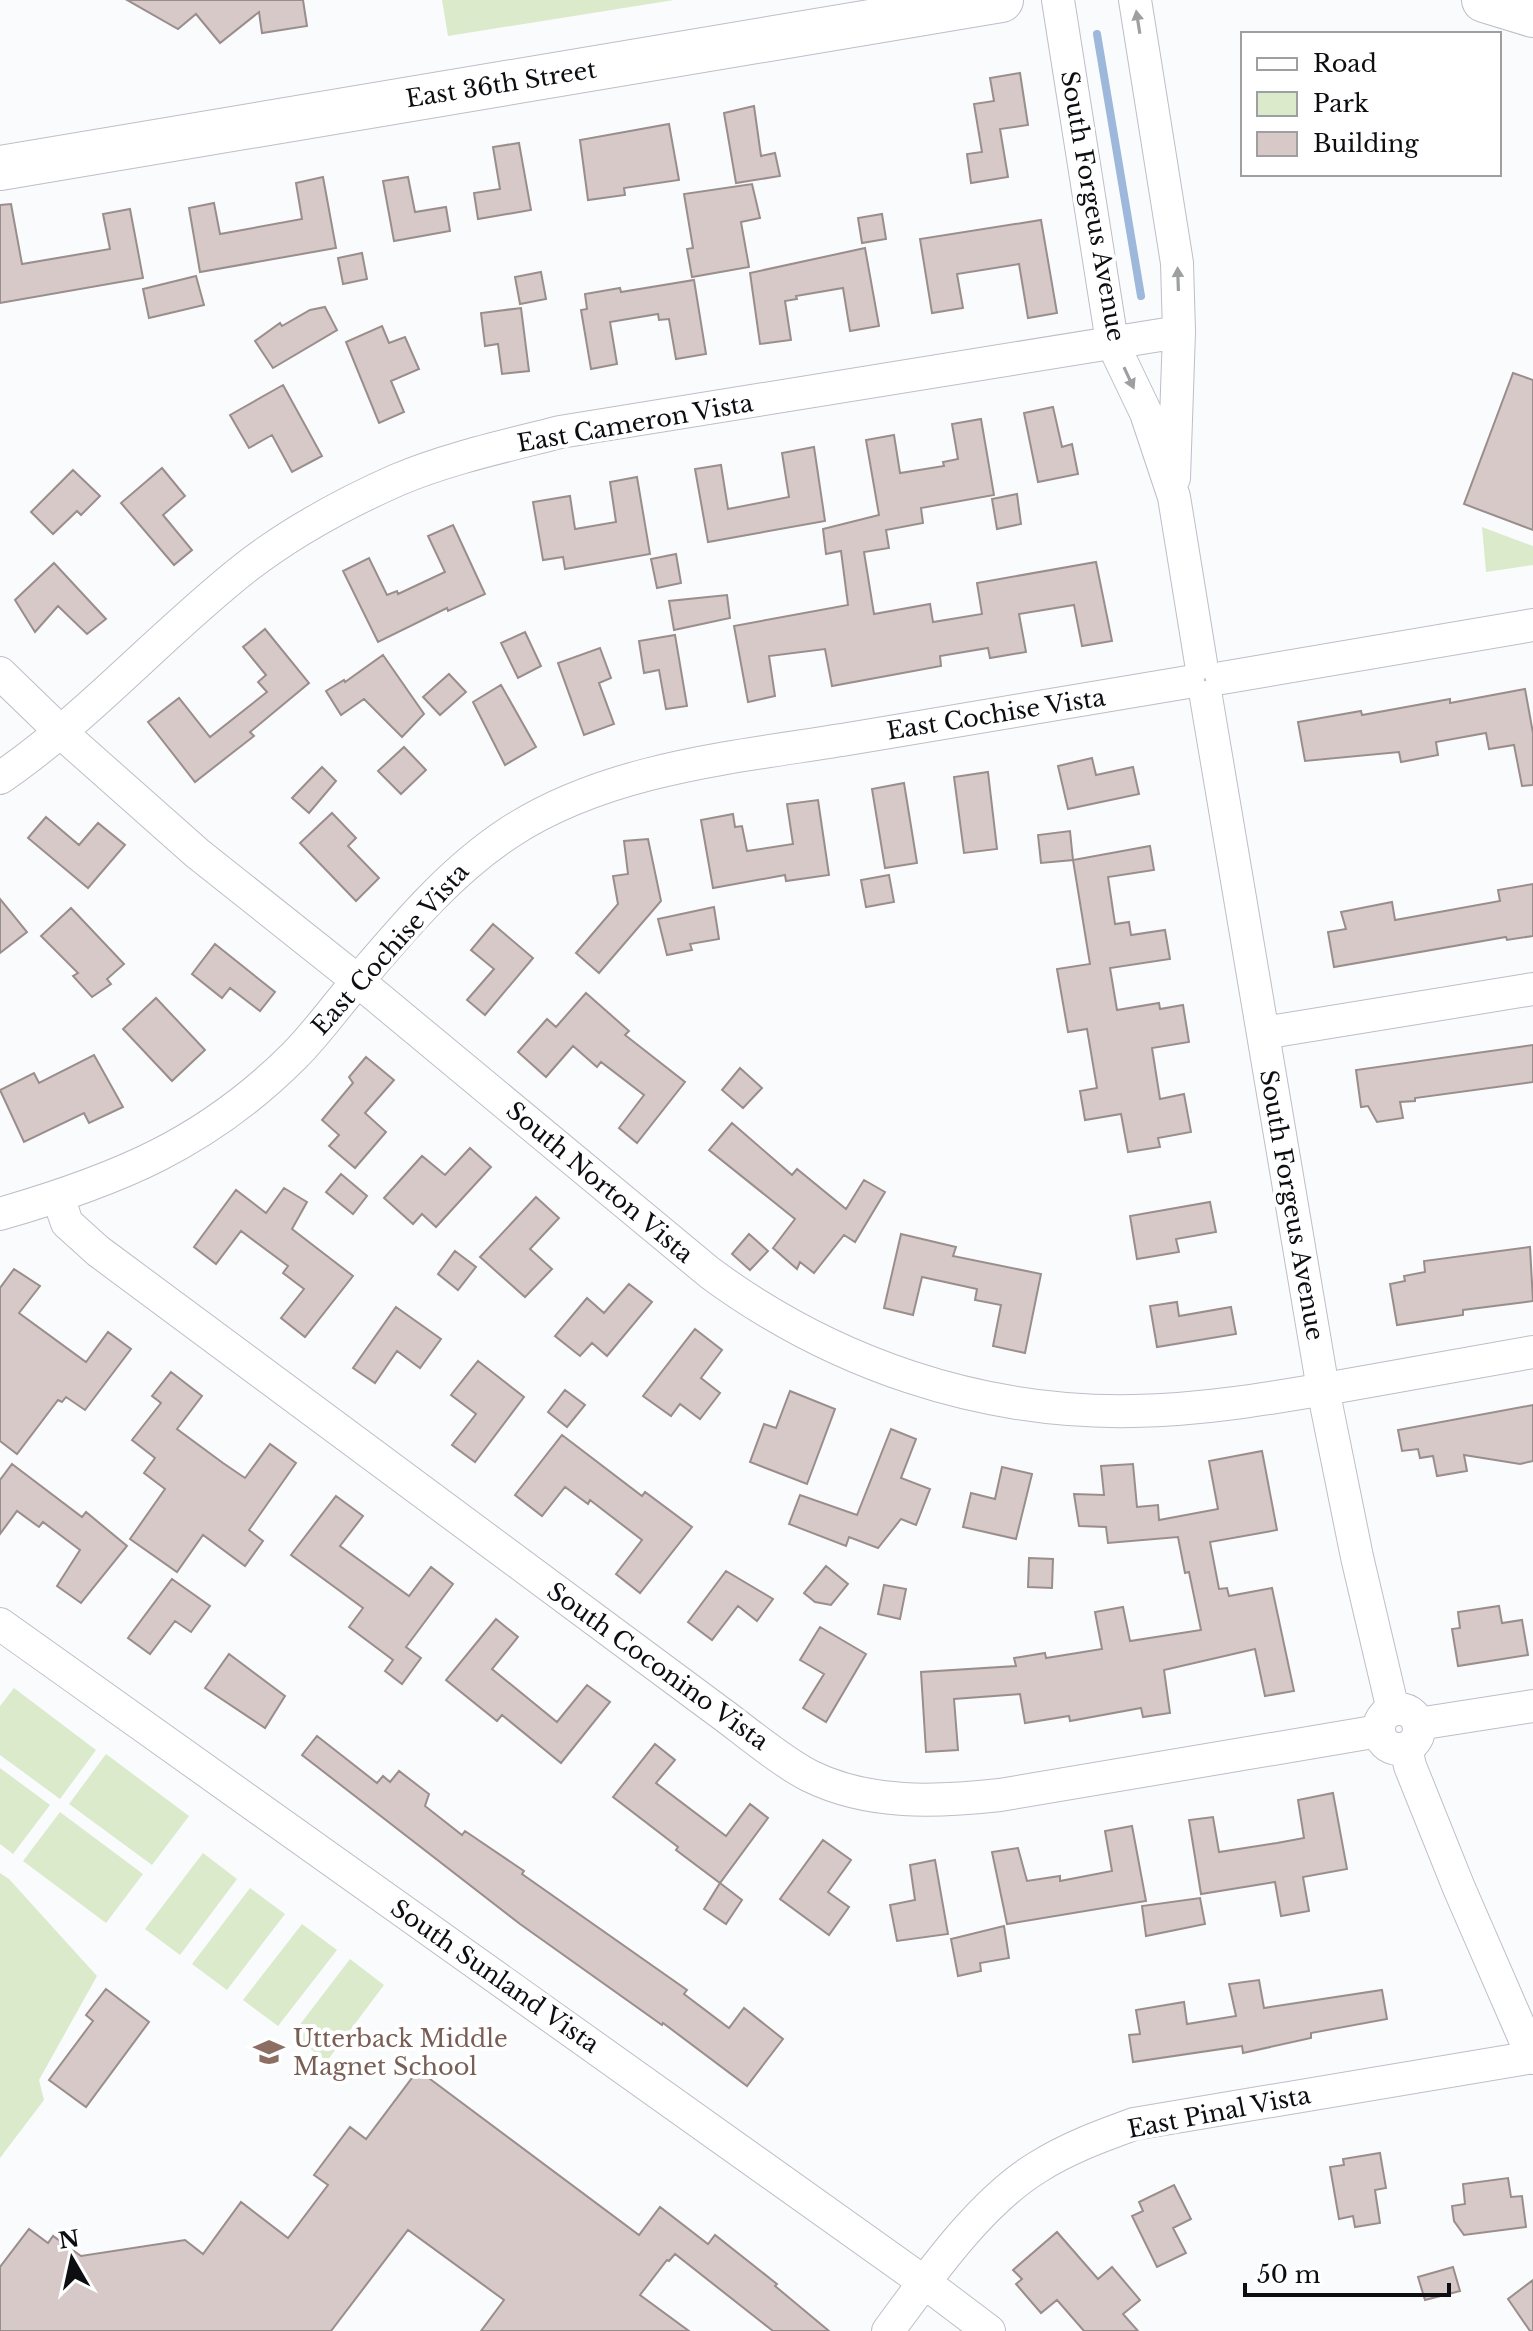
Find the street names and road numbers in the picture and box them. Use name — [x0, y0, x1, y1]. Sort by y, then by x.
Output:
street label: East 36th Street — [404, 55, 598, 113]
street label: South Forgeus Avenue — [1055, 68, 1131, 344]
street label: East Cameron Vista — [515, 388, 756, 458]
street label: East Cochise Vista — [885, 682, 1108, 746]
street label: East Cochise Vista — [305, 857, 475, 1041]
street label: South Forgeus Avenue — [1254, 1067, 1330, 1343]
street label: South Norton Vista — [501, 1095, 700, 1269]
street label: South Coconino Vista — [542, 1576, 775, 1756]
street label: South Sunland Vista — [385, 1893, 605, 2059]
street label: East Pinal Vista — [1125, 2080, 1314, 2144]

